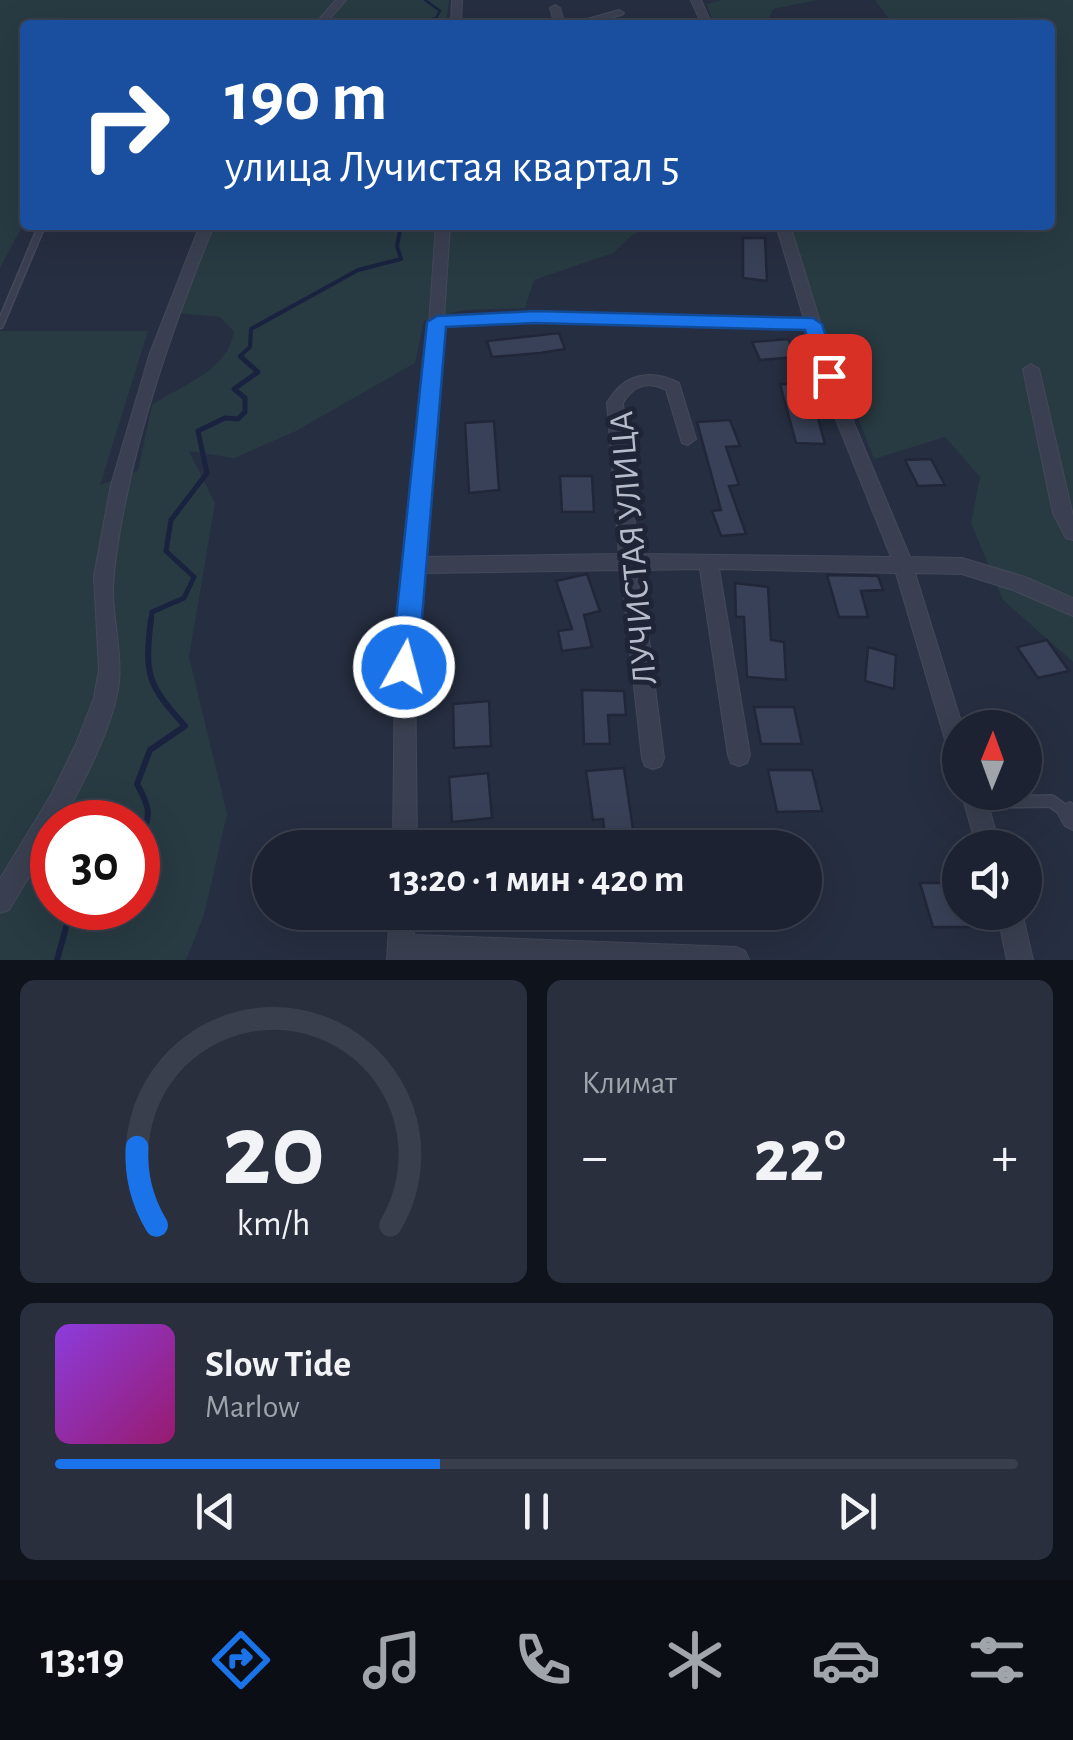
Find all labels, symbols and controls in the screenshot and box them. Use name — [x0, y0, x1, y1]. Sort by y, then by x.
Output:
icon: right — [60, 60, 190, 190]
text: 190 m — [225, 63, 388, 133]
text: улица Лучистая квартал 5 — [225, 145, 680, 190]
pin — [787, 334, 872, 419]
icon: arrive — [802, 349, 857, 404]
street label: ЛУЧИСТАЯ УЛИЦА — [604, 410, 663, 686]
position arrow — [352, 615, 456, 719]
north arrow — [942, 710, 1042, 810]
map controls — [942, 710, 1042, 930]
speed limit sign: 30 — [30, 800, 160, 930]
button: sound — [942, 830, 1042, 930]
text: 13:20 · 1 мин · 420 m — [390, 861, 684, 899]
text: Климат — [582, 1067, 677, 1099]
text: 20 — [222, 1100, 325, 1204]
text: 22° — [753, 1120, 846, 1195]
text: − — [582, 1130, 608, 1185]
text: + — [992, 1130, 1018, 1185]
text: km/h — [236, 1206, 310, 1242]
text: Slow Tide — [205, 1346, 351, 1384]
text: Marlow — [205, 1391, 300, 1423]
icon: previous — [188, 1484, 243, 1539]
icon: pause — [509, 1484, 564, 1539]
icon: next — [830, 1484, 885, 1539]
icon: directions — [206, 1625, 276, 1695]
icon: music — [357, 1625, 427, 1695]
icon: phone — [508, 1625, 578, 1695]
icon: climate — [660, 1625, 730, 1695]
icon: car — [811, 1625, 881, 1695]
icon: filters — [962, 1625, 1032, 1695]
text: 13:19 — [41, 1637, 124, 1682]

